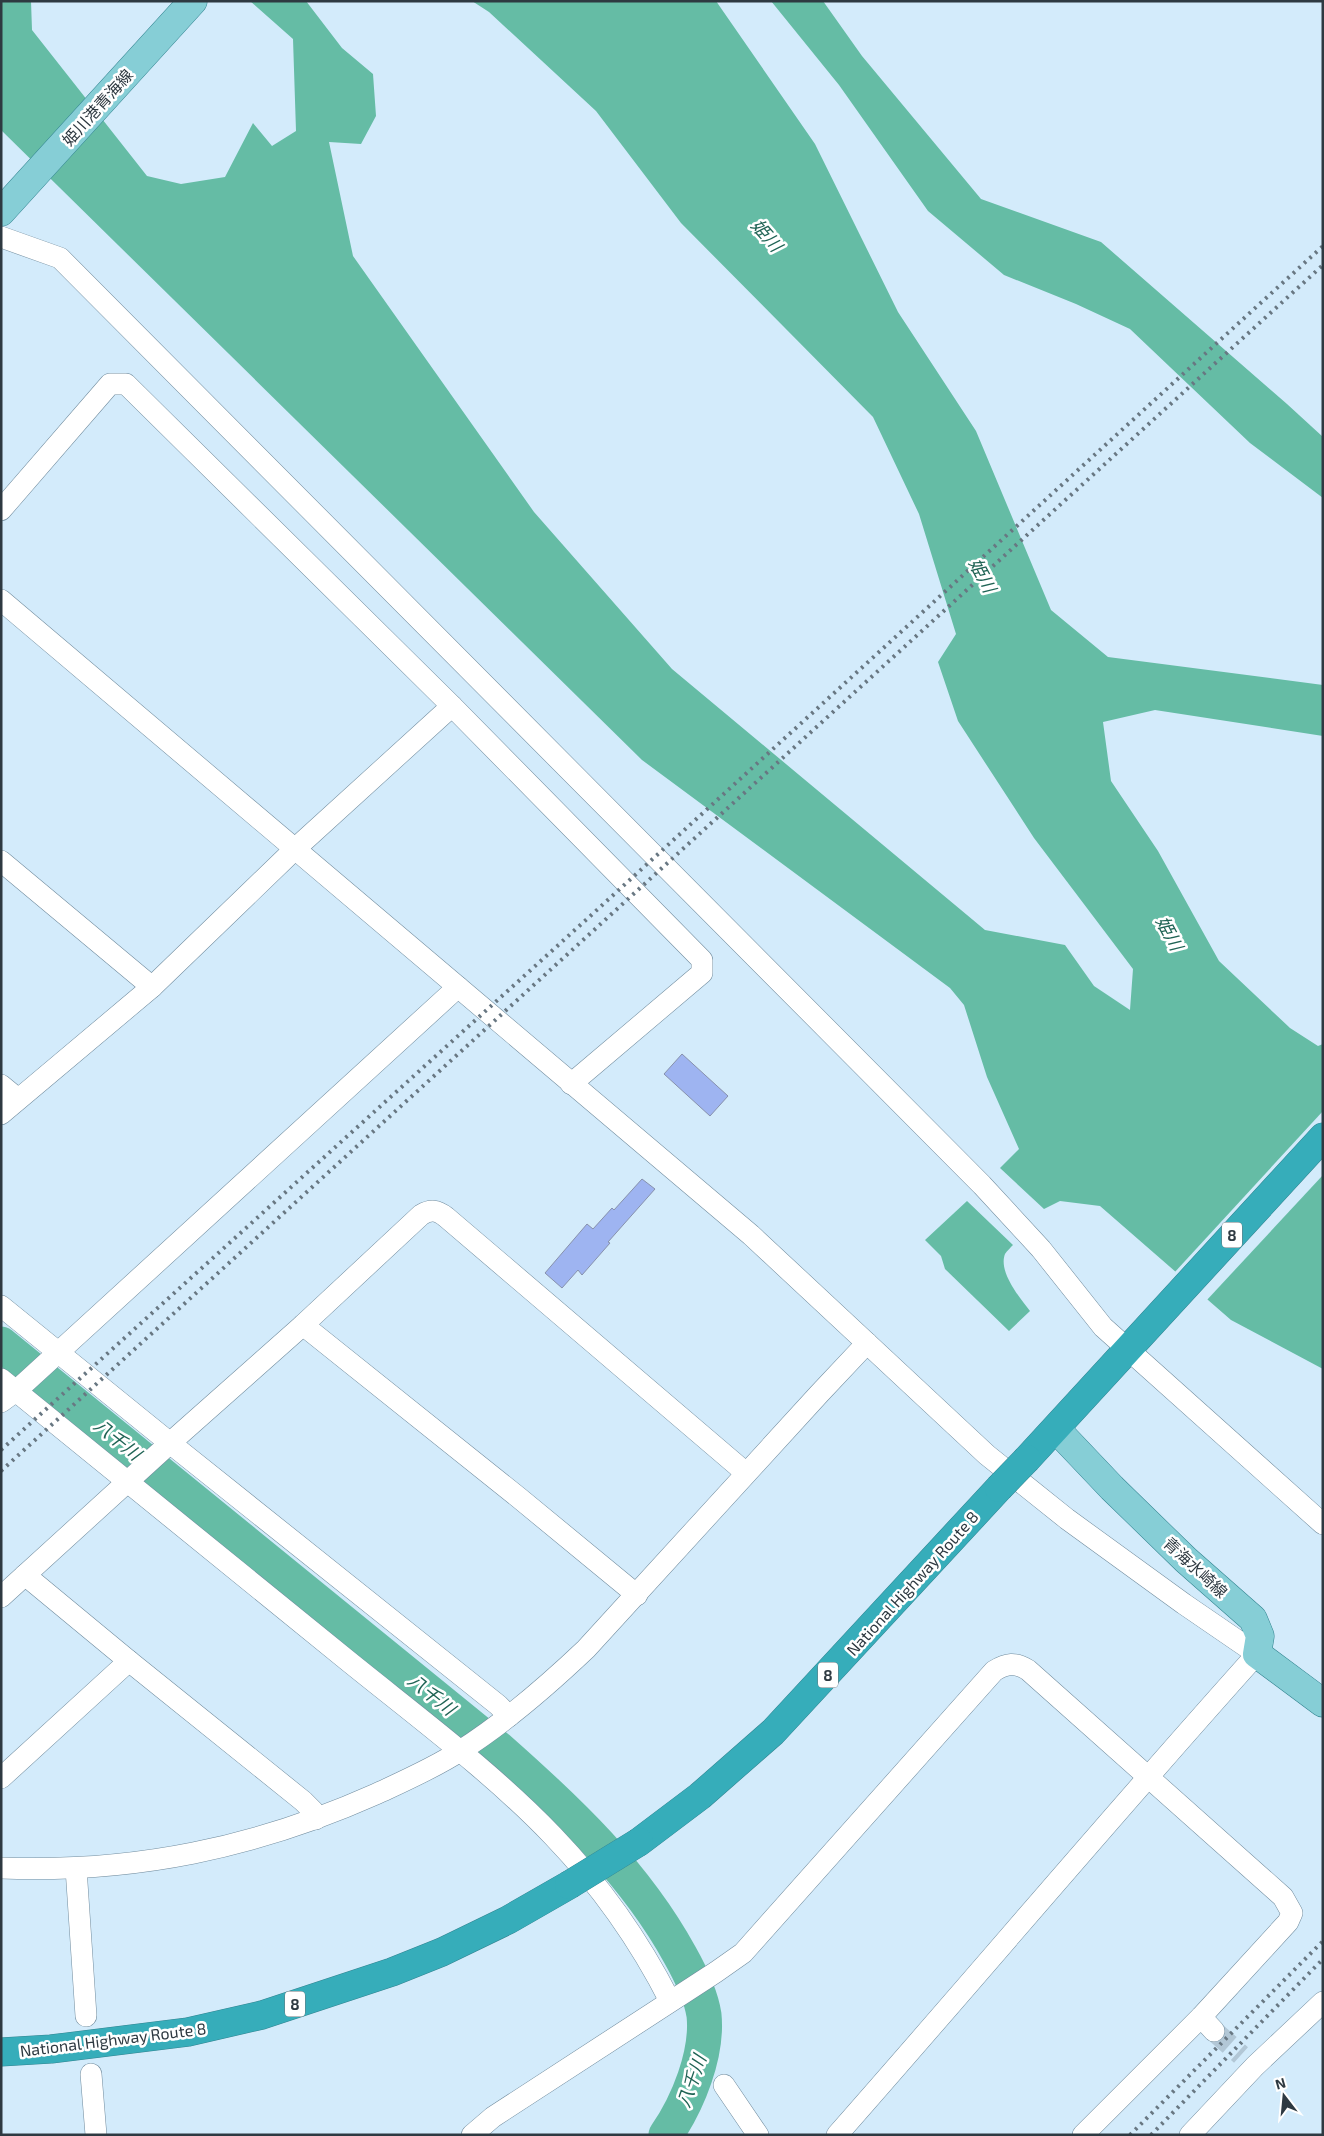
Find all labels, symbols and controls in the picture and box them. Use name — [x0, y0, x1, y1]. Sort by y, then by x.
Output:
street label: 姫川港青海線 — [58, 65, 136, 149]
water label: 姫川 — [747, 214, 788, 257]
water label: 姫川 — [965, 554, 1002, 598]
water label: 姫川 — [1152, 912, 1189, 956]
road number: 8 — [1222, 1222, 1242, 1248]
water label: 八千川 — [90, 1413, 147, 1466]
street label: National Highway Route 8 — [842, 1507, 982, 1659]
street label: 青海水崎線 — [1160, 1533, 1232, 1601]
road number: 8 — [818, 1662, 838, 1688]
water label: 八千川 — [404, 1668, 461, 1721]
road number: 8 — [285, 1992, 305, 2016]
street label: National Highway Route 8 — [19, 2018, 207, 2060]
water label: 八千川 — [672, 2050, 711, 2110]
north arrow — [1259, 2071, 1309, 2121]
text: N — [1273, 2073, 1287, 2093]

